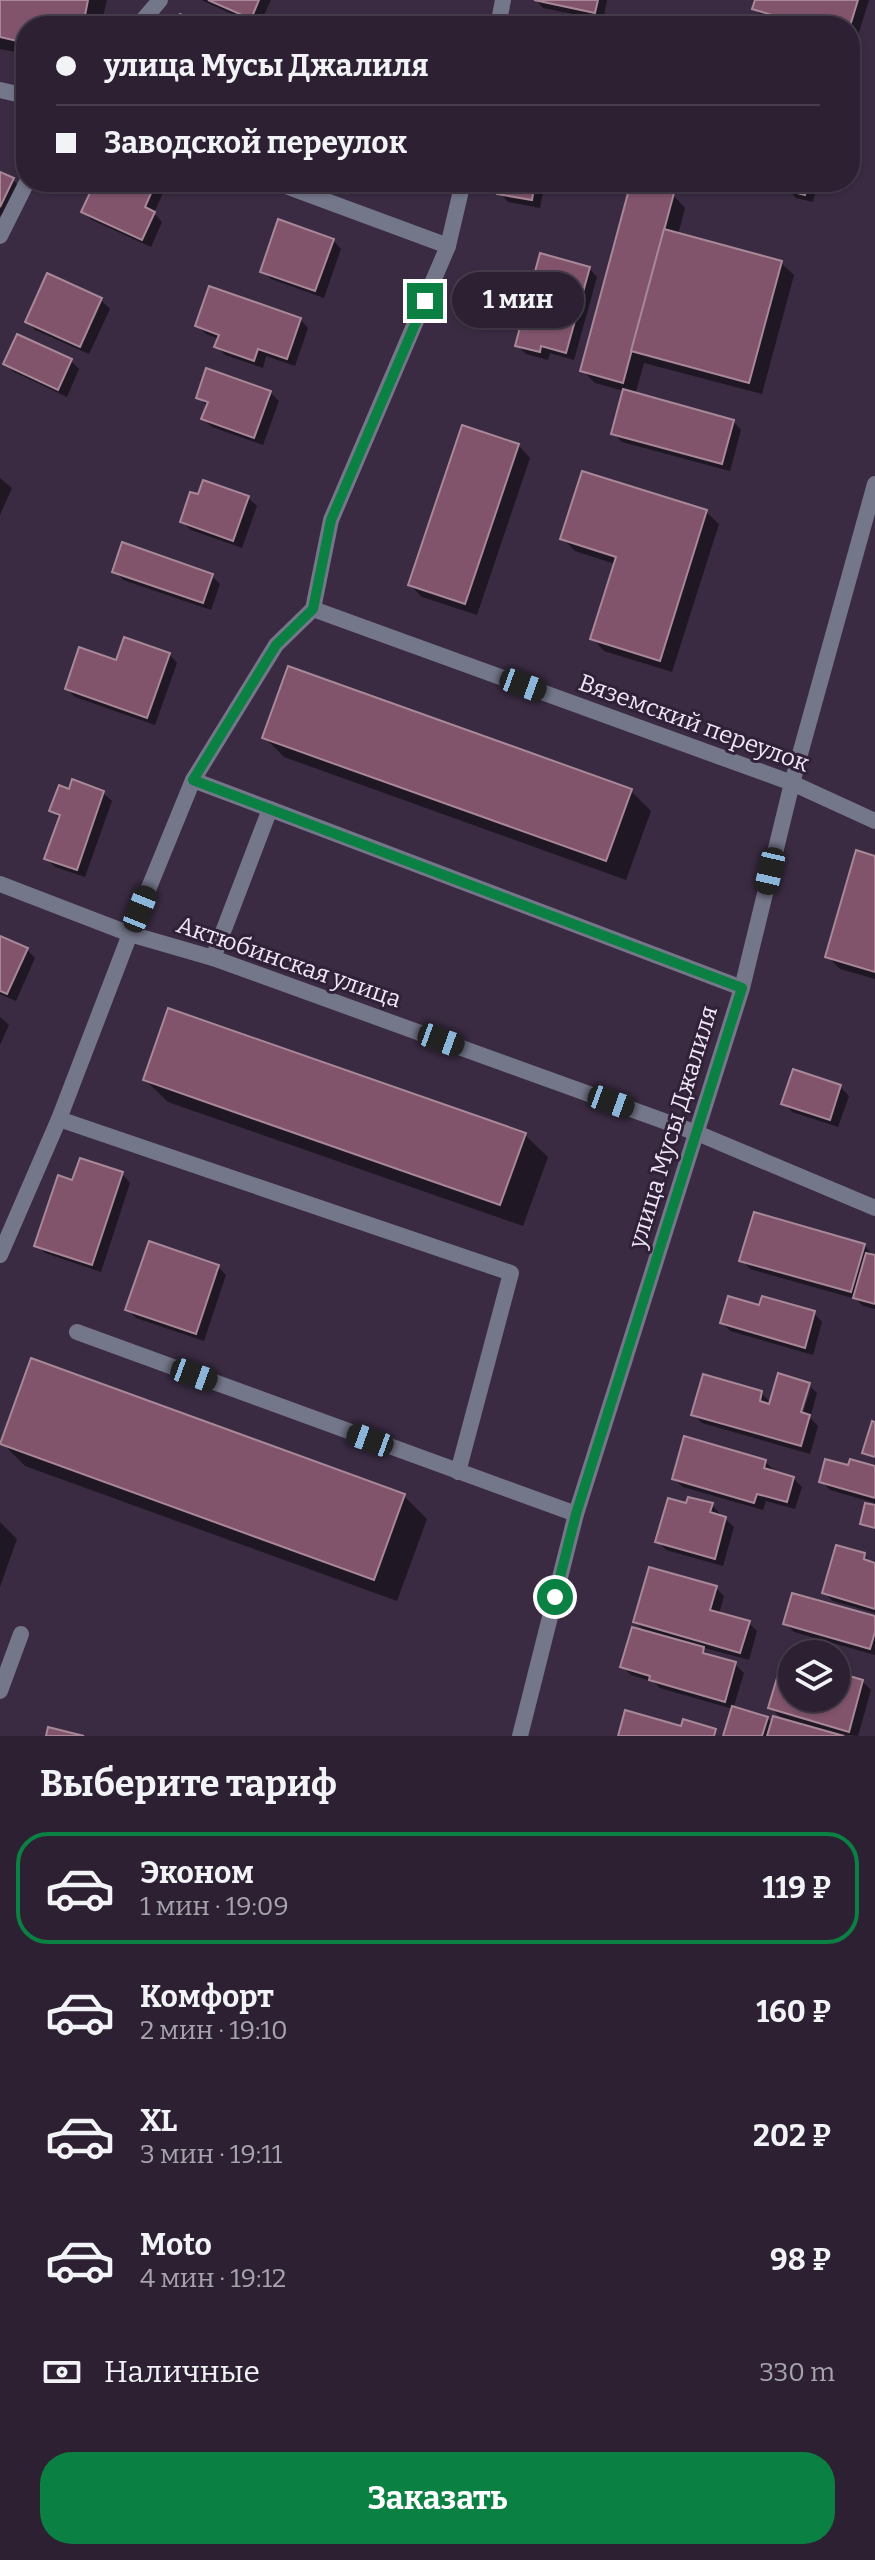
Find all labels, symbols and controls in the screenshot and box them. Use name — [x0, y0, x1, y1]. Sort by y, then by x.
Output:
text: улица Мусы Джалиля — [104, 48, 429, 84]
text: Заводской переулок — [104, 125, 407, 161]
callout: 1 мин — [453, 273, 585, 329]
route end — [407, 283, 443, 319]
text: 1 мин — [483, 284, 553, 315]
car — [496, 666, 550, 704]
street label: Вяземский переулок — [575, 668, 813, 778]
car — [753, 845, 787, 897]
car — [120, 882, 160, 936]
street label: Актюбинская улица — [173, 910, 405, 1014]
street label: улица Мусы Джалиля — [623, 1002, 723, 1252]
car — [414, 1021, 468, 1059]
car — [584, 1083, 638, 1121]
car — [167, 1356, 221, 1394]
car — [343, 1421, 397, 1459]
route start — [537, 1579, 573, 1615]
map controls — [778, 1640, 850, 1712]
button: layers — [778, 1640, 850, 1712]
text: Выберите тариф — [40, 1762, 337, 1806]
icon: car — [44, 1852, 116, 1924]
text: Эконом — [140, 1855, 254, 1891]
text: 119 ₽ — [762, 1870, 831, 1906]
text: 1 мин · 19:09 — [140, 1891, 289, 1922]
icon: car — [44, 1976, 116, 2048]
text: Комфорт — [140, 1979, 274, 2015]
text: 160 ₽ — [756, 1994, 831, 2030]
text: 2 мин · 19:10 — [140, 2015, 288, 2046]
icon: car — [44, 2100, 116, 2172]
text: XL — [140, 2103, 177, 2139]
text: 202 ₽ — [753, 2118, 831, 2154]
text: 3 мин · 19:11 — [140, 2139, 282, 2170]
icon: car — [44, 2224, 116, 2296]
text: Moto — [140, 2227, 212, 2263]
text: 98 ₽ — [770, 2242, 831, 2278]
text: 4 мин · 19:12 — [140, 2263, 286, 2294]
icon: cash — [40, 2350, 84, 2394]
text: Наличные — [104, 2354, 260, 2390]
text: 330 m — [759, 2357, 835, 2388]
button: Заказать — [40, 2452, 835, 2544]

